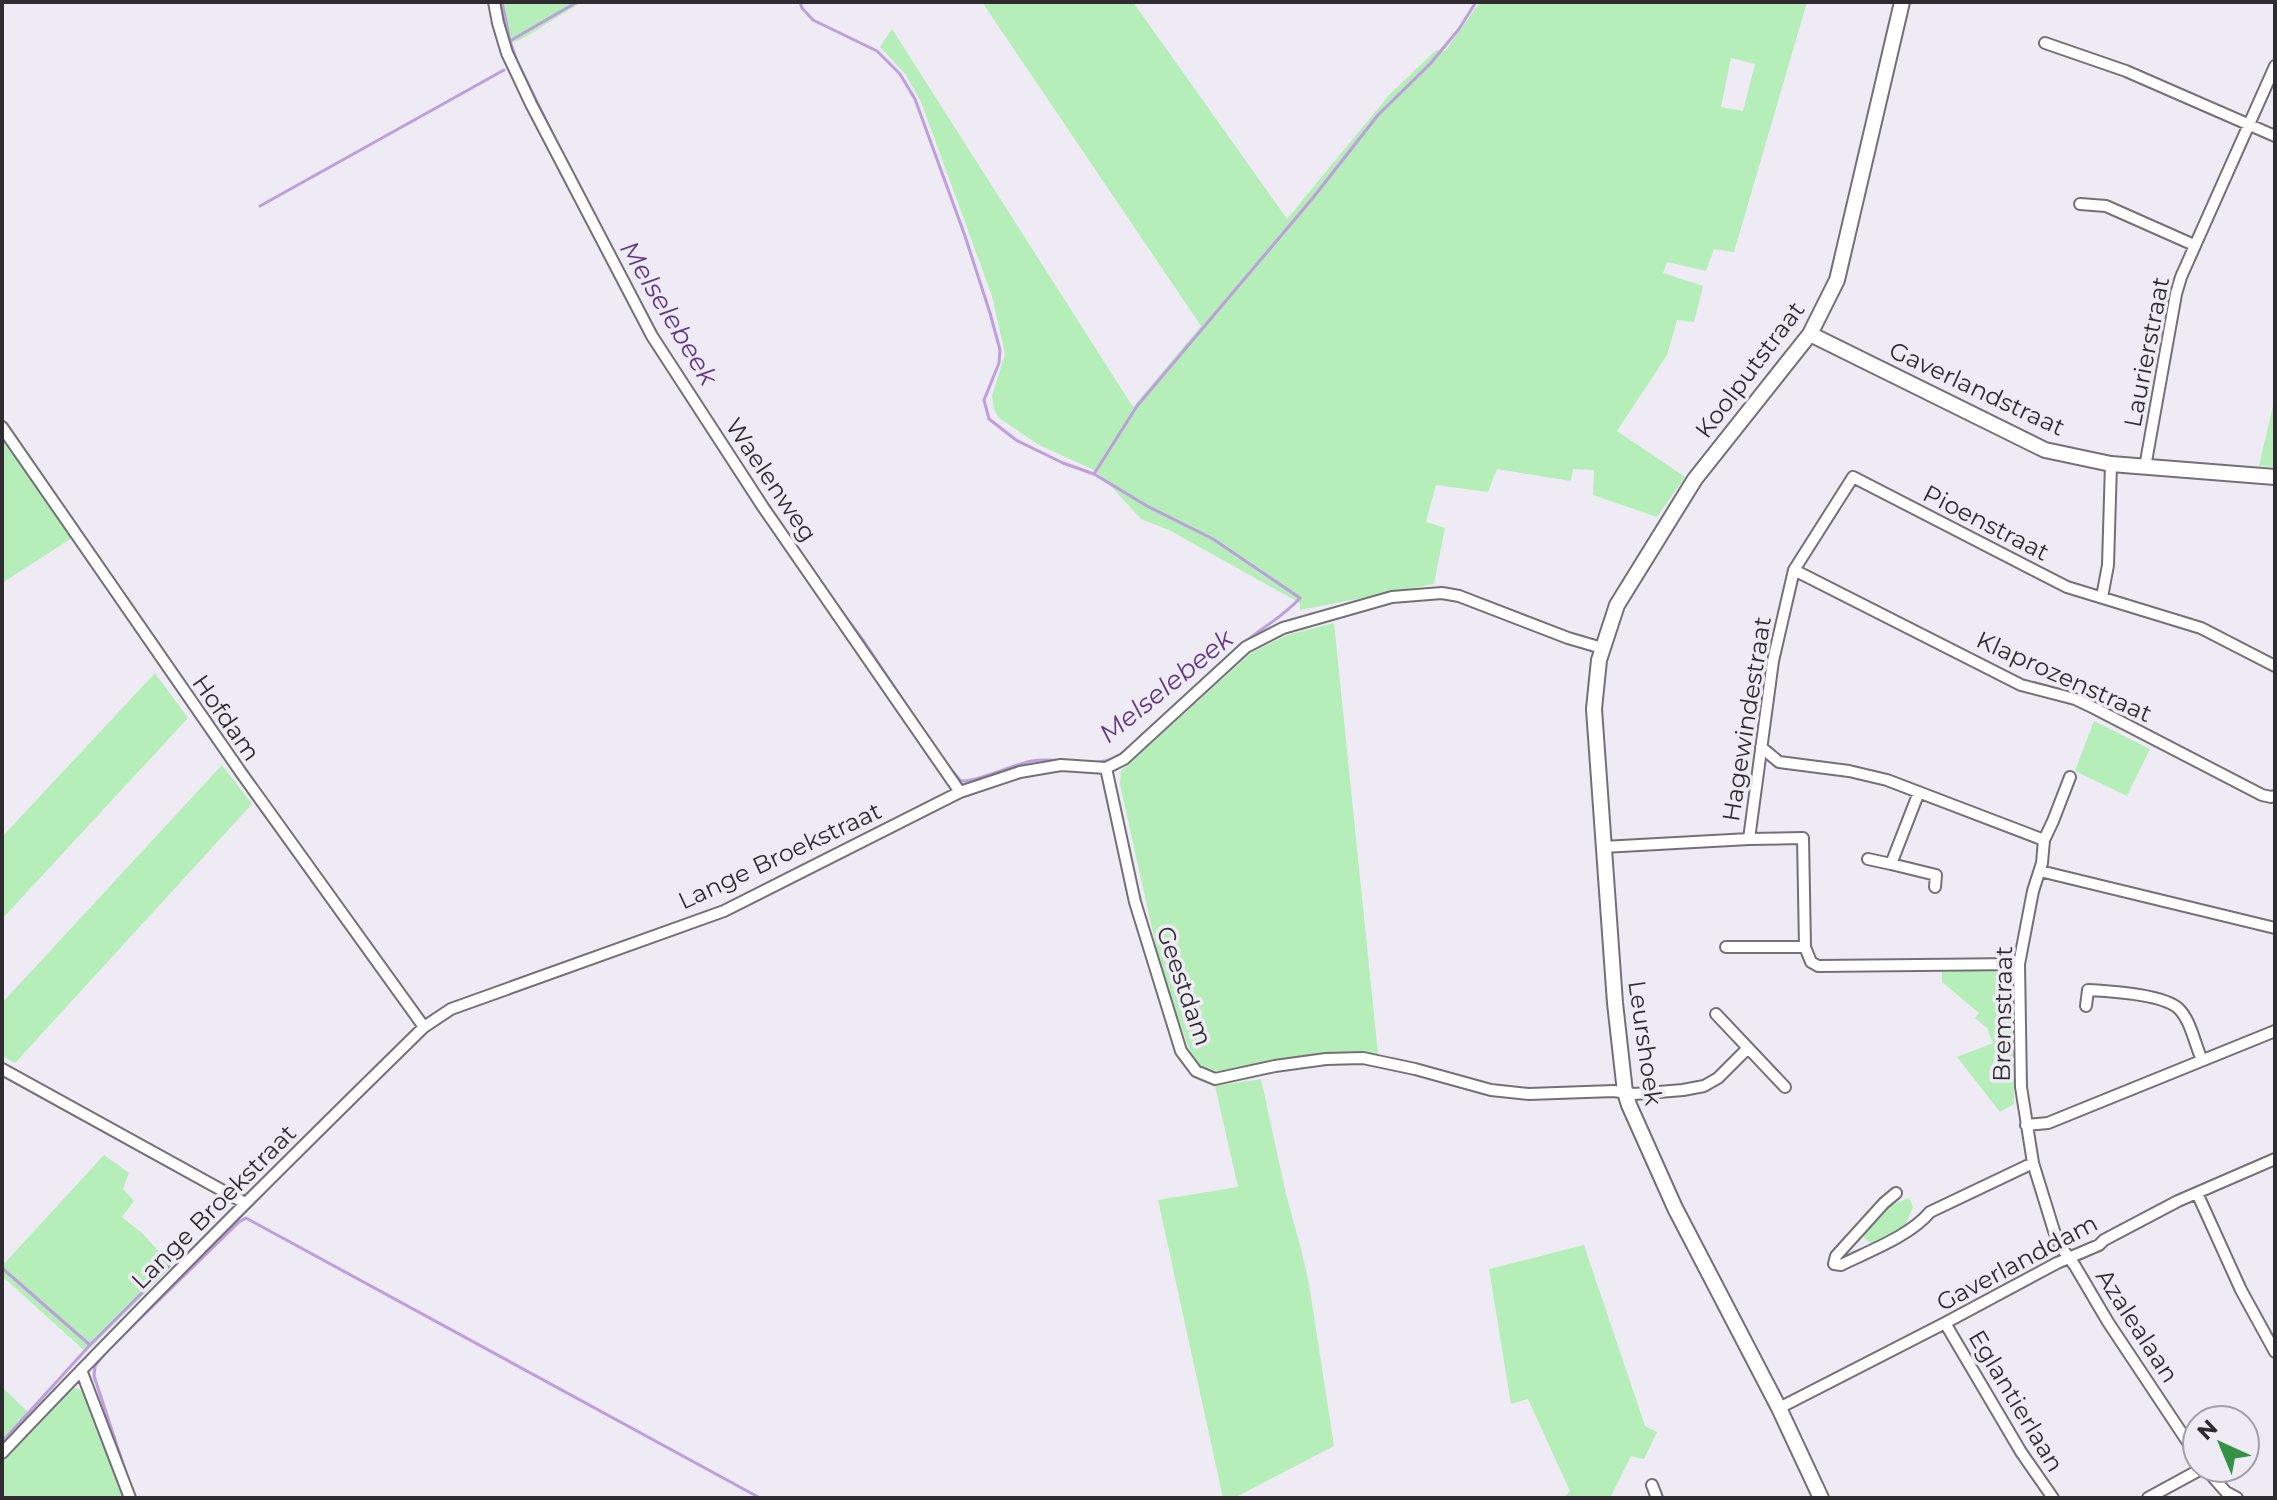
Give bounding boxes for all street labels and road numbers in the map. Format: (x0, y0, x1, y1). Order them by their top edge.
street label: Laurierstraat (2118, 274, 2175, 430)
street label: Koolputstraat (1689, 296, 1810, 444)
street label: Gaverlandstraat (1885, 335, 2070, 442)
street label: Waelenweg (720, 412, 823, 547)
street label: Pioenstraat (1918, 478, 2054, 567)
street label: Hagewindestraat (1716, 614, 1777, 823)
street label: Klaprozenstraat (1972, 625, 2157, 728)
street label: Hofdam (186, 669, 267, 766)
street label: Lange Broekstraat (674, 796, 886, 915)
street label: Geestdam (1151, 922, 1218, 1049)
street label: Bremstraat (1987, 946, 2018, 1082)
street label: Leurshoek (1622, 979, 1669, 1108)
street label: Lange Broekstraat (125, 1118, 302, 1295)
street label: Gaverlanddam (1931, 1208, 2102, 1317)
street label: Azalealaan (2090, 1264, 2185, 1388)
street label: Eglantierlaan (1963, 1325, 2070, 1477)

